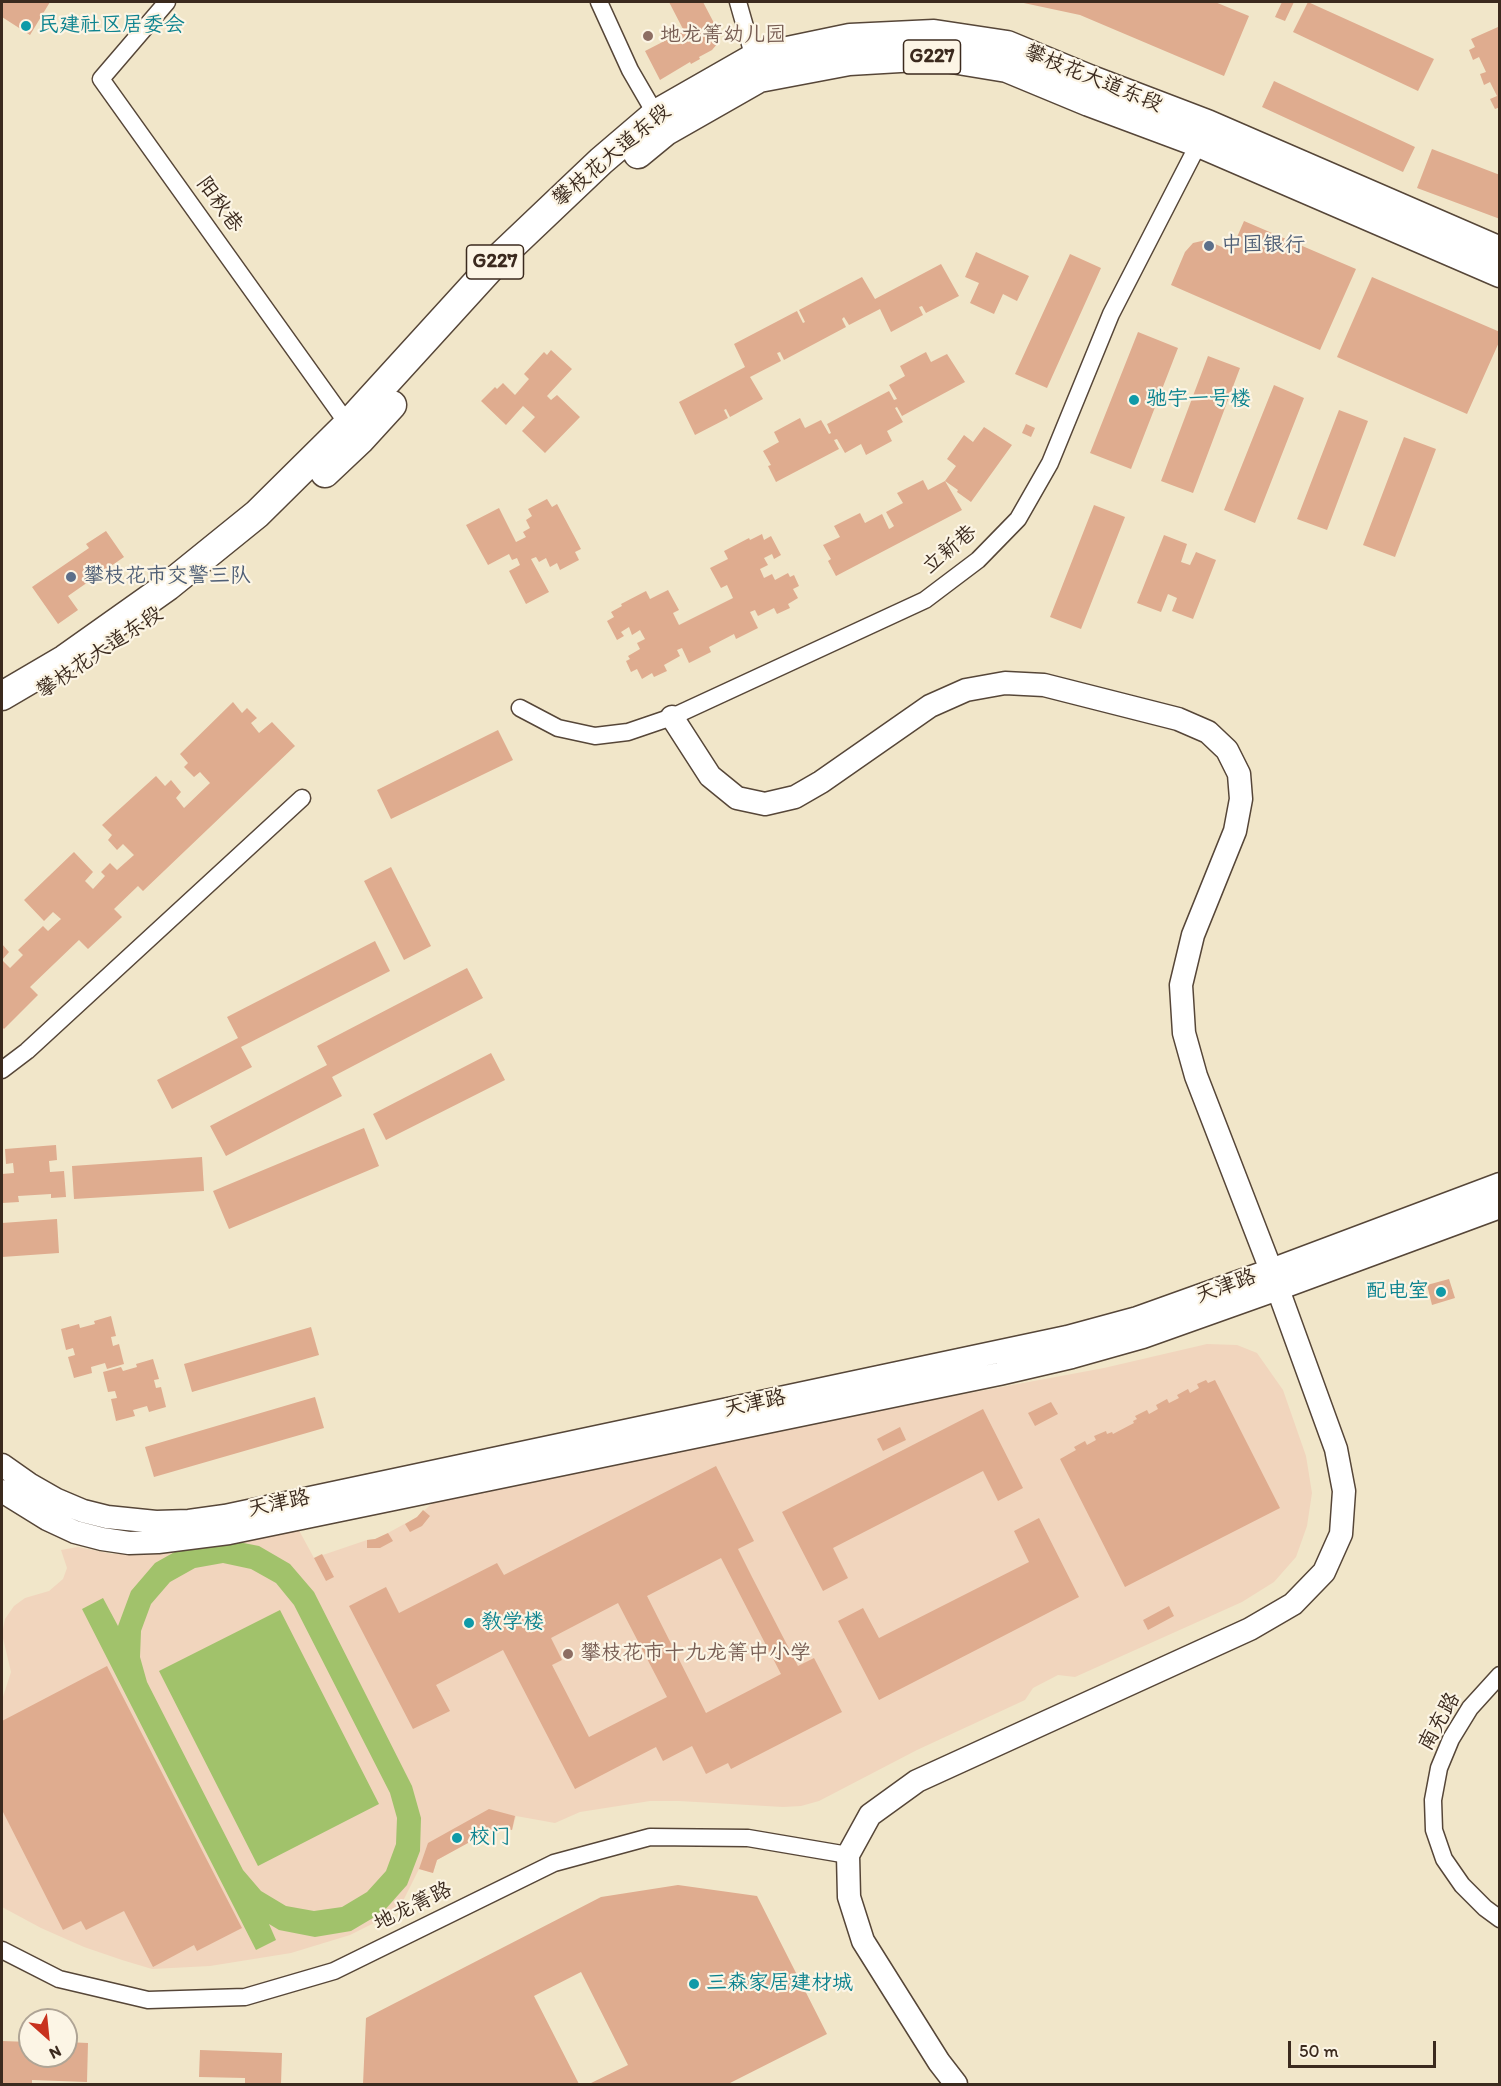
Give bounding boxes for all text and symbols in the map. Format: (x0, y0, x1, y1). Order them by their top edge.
place label: 民建社区居委会 (38, 13, 185, 39)
marker: 民建社区居委会 (19, 19, 33, 33)
place label: 地龙箐幼儿园 (660, 23, 786, 49)
marker: 地龙箐幼儿园 (641, 29, 655, 43)
road number: G227 (904, 40, 960, 74)
street label: 攀枝花大道东段 (1020, 40, 1166, 118)
street label: 攀枝花大道东段 (548, 99, 676, 213)
street label: 阳秋巷 (190, 172, 248, 238)
place label: 中国银行 (1221, 233, 1305, 259)
marker: 中国银行 (1202, 239, 1216, 253)
road number: G227 (466, 245, 524, 279)
place label: 驰宇一号楼 (1146, 387, 1251, 413)
marker: 驰宇一号楼 (1127, 393, 1141, 407)
street label: 立新巷 (918, 520, 982, 580)
place label: 攀枝花市交警三队 (83, 564, 251, 590)
marker: 攀枝花市交警三队 (64, 570, 78, 584)
street label: 攀枝花大道东段 (32, 601, 168, 705)
street label: 天津路 (1192, 1264, 1260, 1310)
place label: 配电室 (1366, 1279, 1429, 1305)
marker: 配电室 (1434, 1285, 1448, 1299)
street label: 天津路 (722, 1385, 788, 1423)
street label: 天津路 (246, 1485, 312, 1523)
place label: 教学楼 (481, 1610, 544, 1636)
marker: 教学楼 (462, 1616, 476, 1630)
place label: 攀枝花市十九龙箐中小学 (580, 1641, 811, 1667)
marker: 攀枝花市十九龙箐中小学 (561, 1647, 575, 1661)
street label: 南充路 (1414, 1688, 1466, 1756)
place label: 校门 (469, 1825, 511, 1851)
marker: 校门 (450, 1831, 464, 1845)
street label: 地龙箐路 (370, 1877, 456, 1937)
place label: 三森家居建材城 (706, 1971, 853, 1997)
marker: 三森家居建材城 (687, 1977, 701, 1991)
north arrow (18, 2008, 78, 2068)
scale bar (1291, 2029, 1440, 2067)
text: 50 m (1299, 2040, 1339, 2062)
text: N (46, 2042, 65, 2064)

